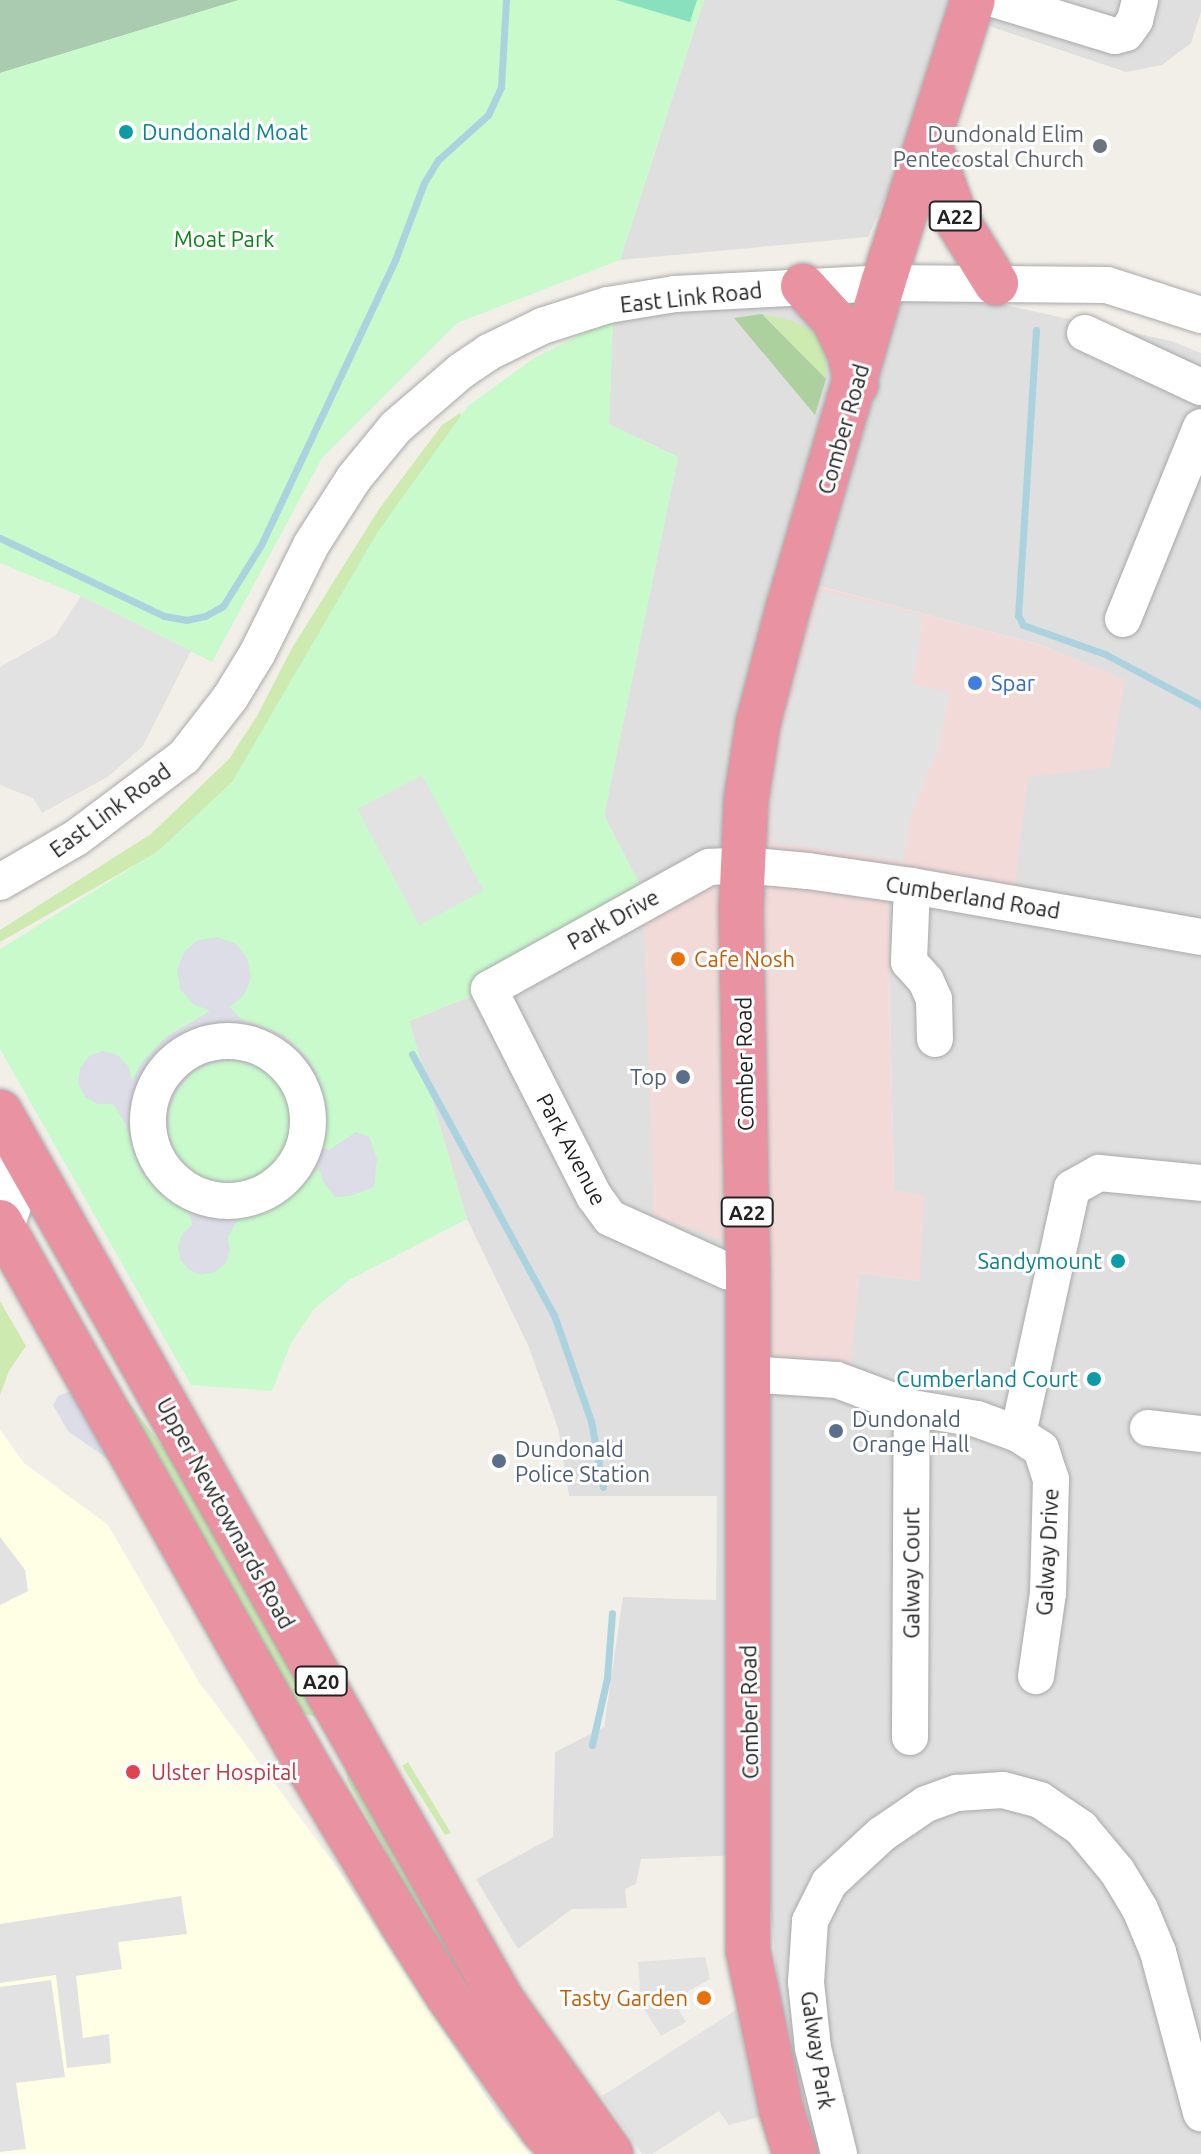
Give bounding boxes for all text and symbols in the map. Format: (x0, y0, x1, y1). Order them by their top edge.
place label: Dundonald Moat (142, 119, 308, 145)
place label: Dundonald Elim Pentecostal Church (893, 120, 1084, 172)
marker: Dundonald Moat (117, 123, 135, 141)
marker: Dundonald Elim Pentecostal Church (1091, 137, 1109, 155)
road number: A22 (927, 200, 983, 232)
park label: Moat Park (174, 226, 274, 252)
street label: East Link Road (619, 276, 763, 318)
street label: Comber Road (812, 361, 874, 497)
place label: Spar (991, 670, 1035, 696)
marker: Spar (966, 674, 984, 692)
street label: East Link Road (44, 757, 176, 863)
street label: Cumberland Road (884, 870, 1062, 924)
street label: Park Drive (563, 883, 663, 955)
place label: Cafe Nosh (694, 946, 795, 972)
marker: Cafe Nosh (669, 950, 687, 968)
street label: Comber Road (730, 997, 758, 1131)
place label: Top (630, 1064, 667, 1090)
marker: Top (674, 1068, 692, 1086)
street label: Park Avenue (532, 1089, 612, 1209)
road number: A22 (719, 1196, 775, 1228)
place label: Sandymount (977, 1248, 1102, 1274)
marker: Sandymount (1109, 1252, 1127, 1270)
place label: Cumberland Court (896, 1366, 1078, 1392)
marker: Cumberland Court (1085, 1370, 1103, 1388)
street label: Upper Newtownards Road (151, 1393, 301, 1633)
place label: Dundonald Orange Hall (852, 1405, 969, 1456)
marker: Dundonald Orange Hall (827, 1422, 845, 1440)
place label: Dundonald Police Station (515, 1435, 650, 1486)
marker: Dundonald Police Station (490, 1452, 508, 1470)
street label: Galway Drive (1030, 1488, 1064, 1616)
street label: Galway Court (898, 1507, 924, 1639)
street label: Comber Road (735, 1645, 763, 1779)
road number: A20 (293, 1665, 349, 1697)
place label: Ulster Hospital (151, 1759, 297, 1785)
marker: Ulster Hospital (122, 1761, 144, 1783)
place label: Tasty Garden (560, 1985, 688, 2011)
marker: Tasty Garden (695, 1989, 713, 2007)
street label: Galway Park (796, 1989, 840, 2111)

